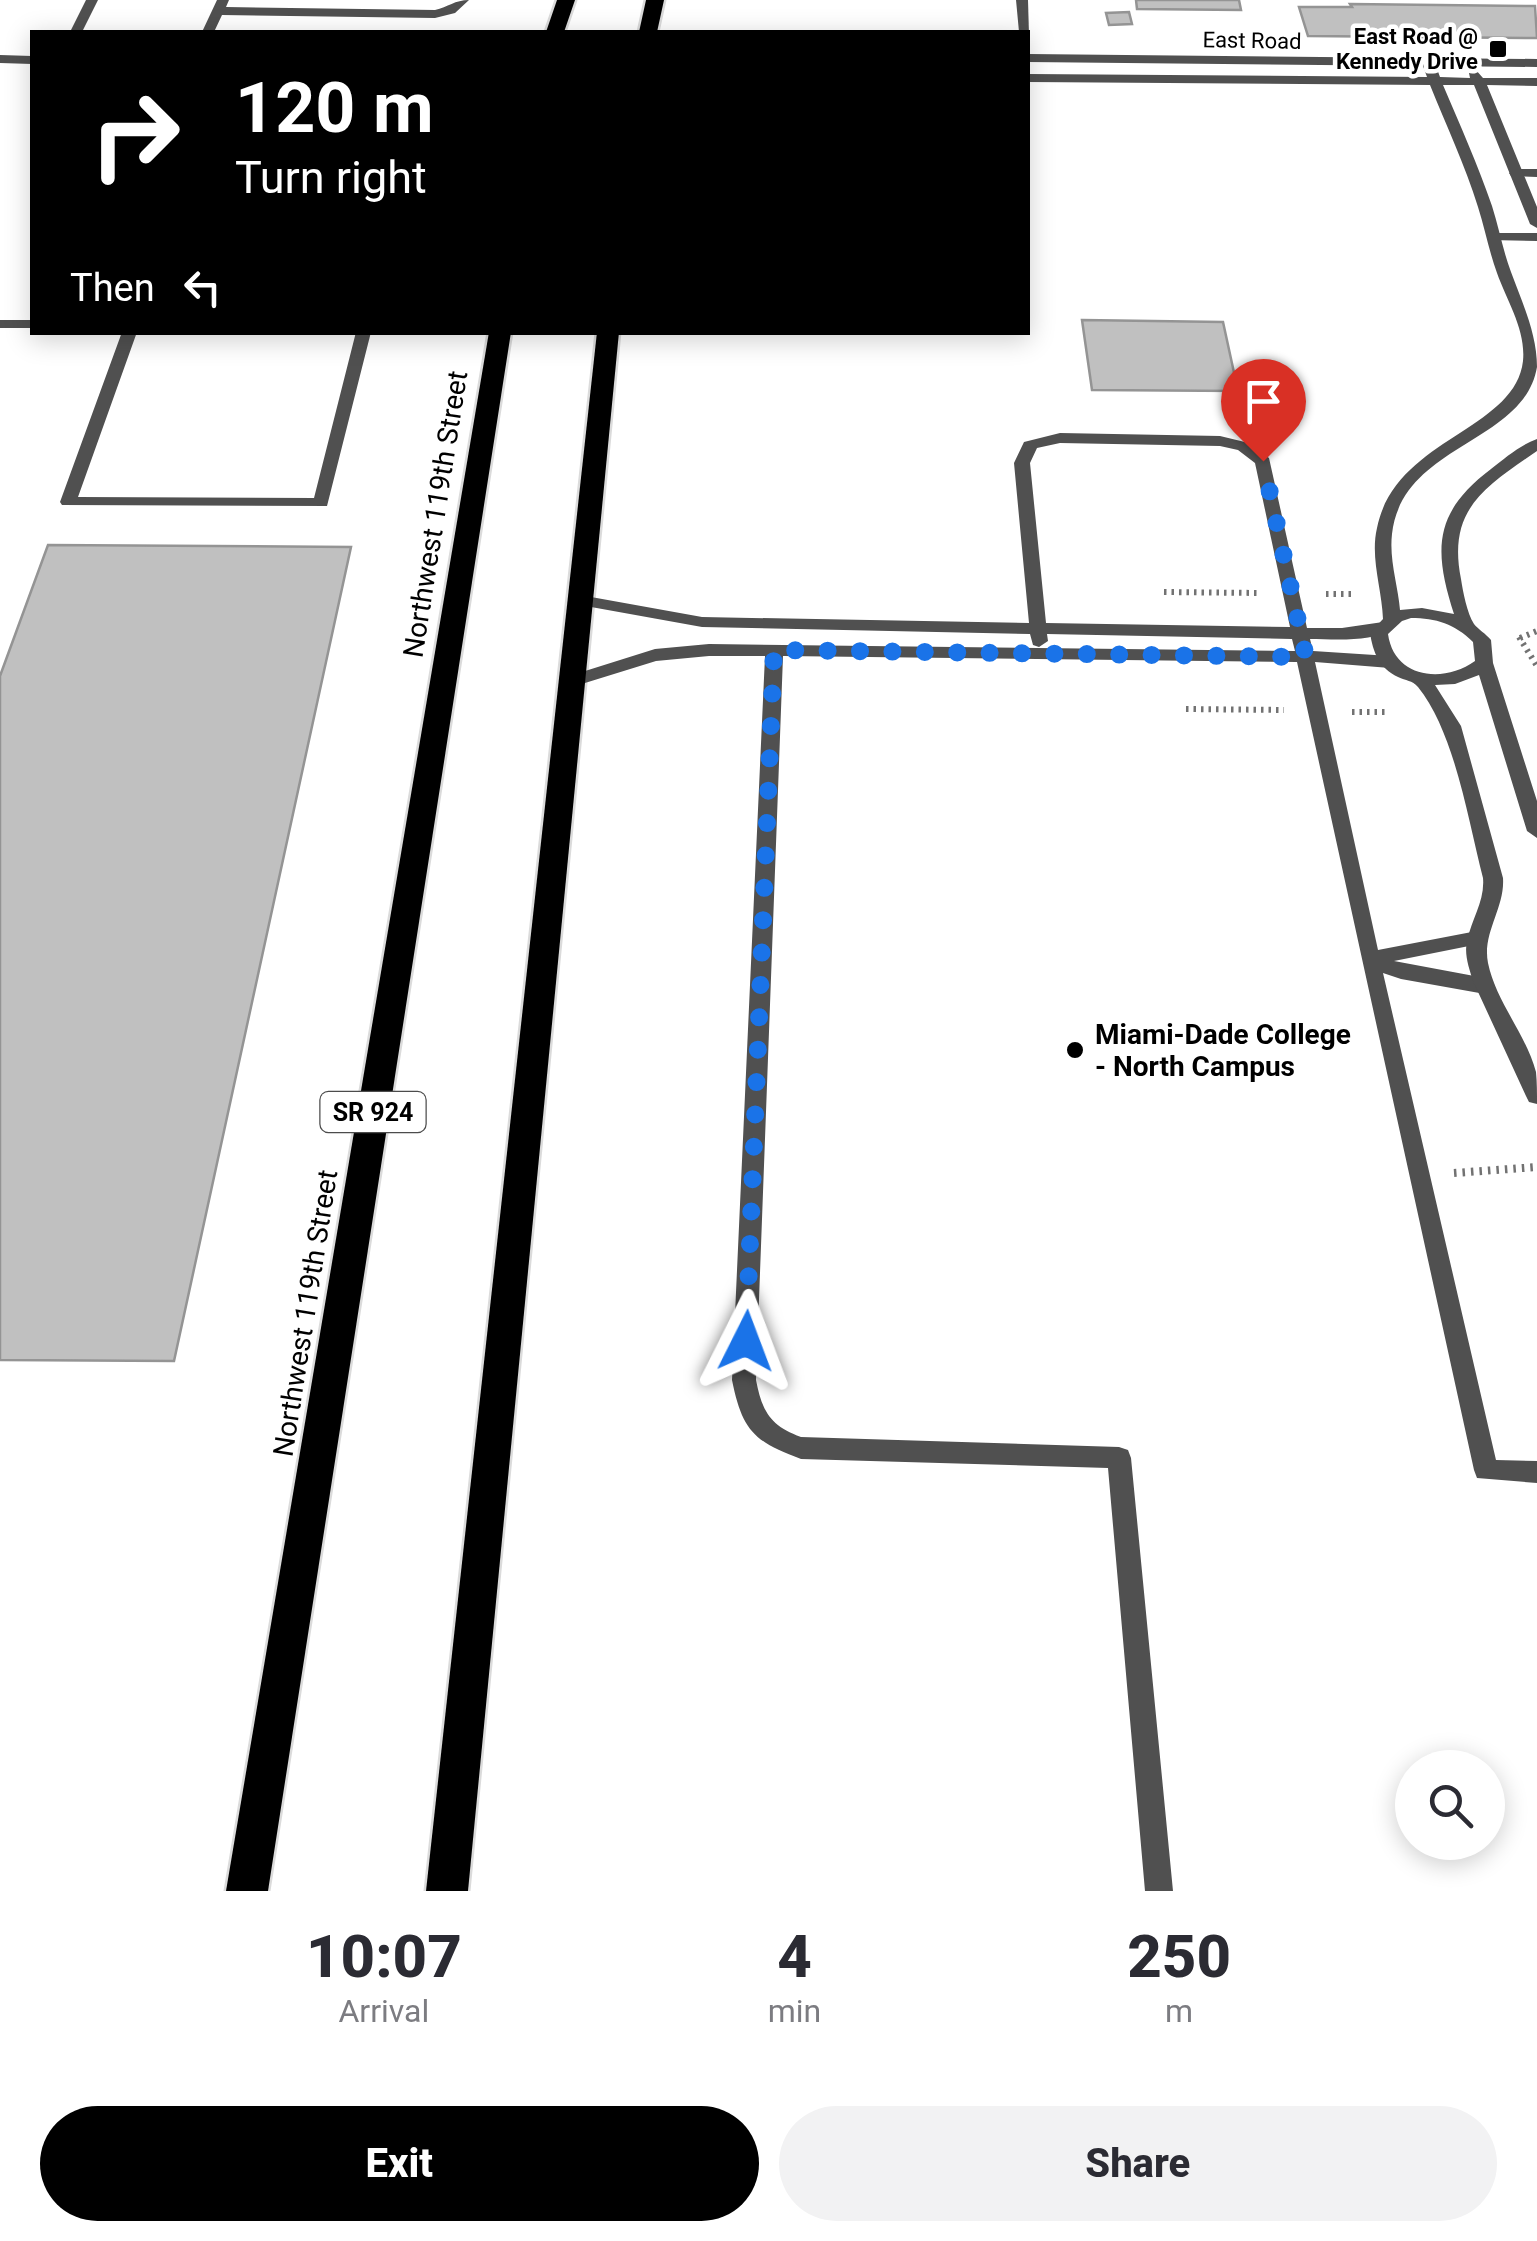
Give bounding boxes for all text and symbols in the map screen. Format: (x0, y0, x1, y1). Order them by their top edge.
place label: East Road @ Kennedy Drive (1336, 24, 1478, 74)
street label: East Road (1202, 27, 1302, 54)
marker: East Road @ Kennedy Drive (1487, 38, 1509, 60)
text: 120 m (235, 67, 434, 149)
icon: right (70, 70, 200, 200)
text: Turn right (235, 151, 427, 204)
icon: left (175, 260, 230, 315)
text: Then (70, 266, 155, 310)
pin (1221, 359, 1306, 462)
street label: Northwest 119th Street (397, 368, 474, 660)
icon: arrive (1236, 374, 1291, 429)
place label: Miami-Dade College - North Campus (1095, 1018, 1351, 1083)
marker: Miami-Dade College - North Campus (1064, 1039, 1086, 1061)
road number: SR 924 (320, 1092, 426, 1132)
street label: Northwest 119th Street (267, 1167, 344, 1459)
position arrow (694, 1289, 798, 1393)
map controls (1395, 1750, 1505, 1860)
button: search (1395, 1750, 1505, 1860)
text: 10:07 (306, 1921, 462, 1992)
text: 4 (777, 1921, 812, 1992)
text: 250 (1127, 1921, 1231, 1992)
text: Arrival (338, 1992, 429, 2030)
text: min (768, 1992, 821, 2030)
text: m (1165, 1992, 1193, 2030)
button: Exit (40, 2106, 759, 2221)
button: Share (779, 2106, 1497, 2221)

